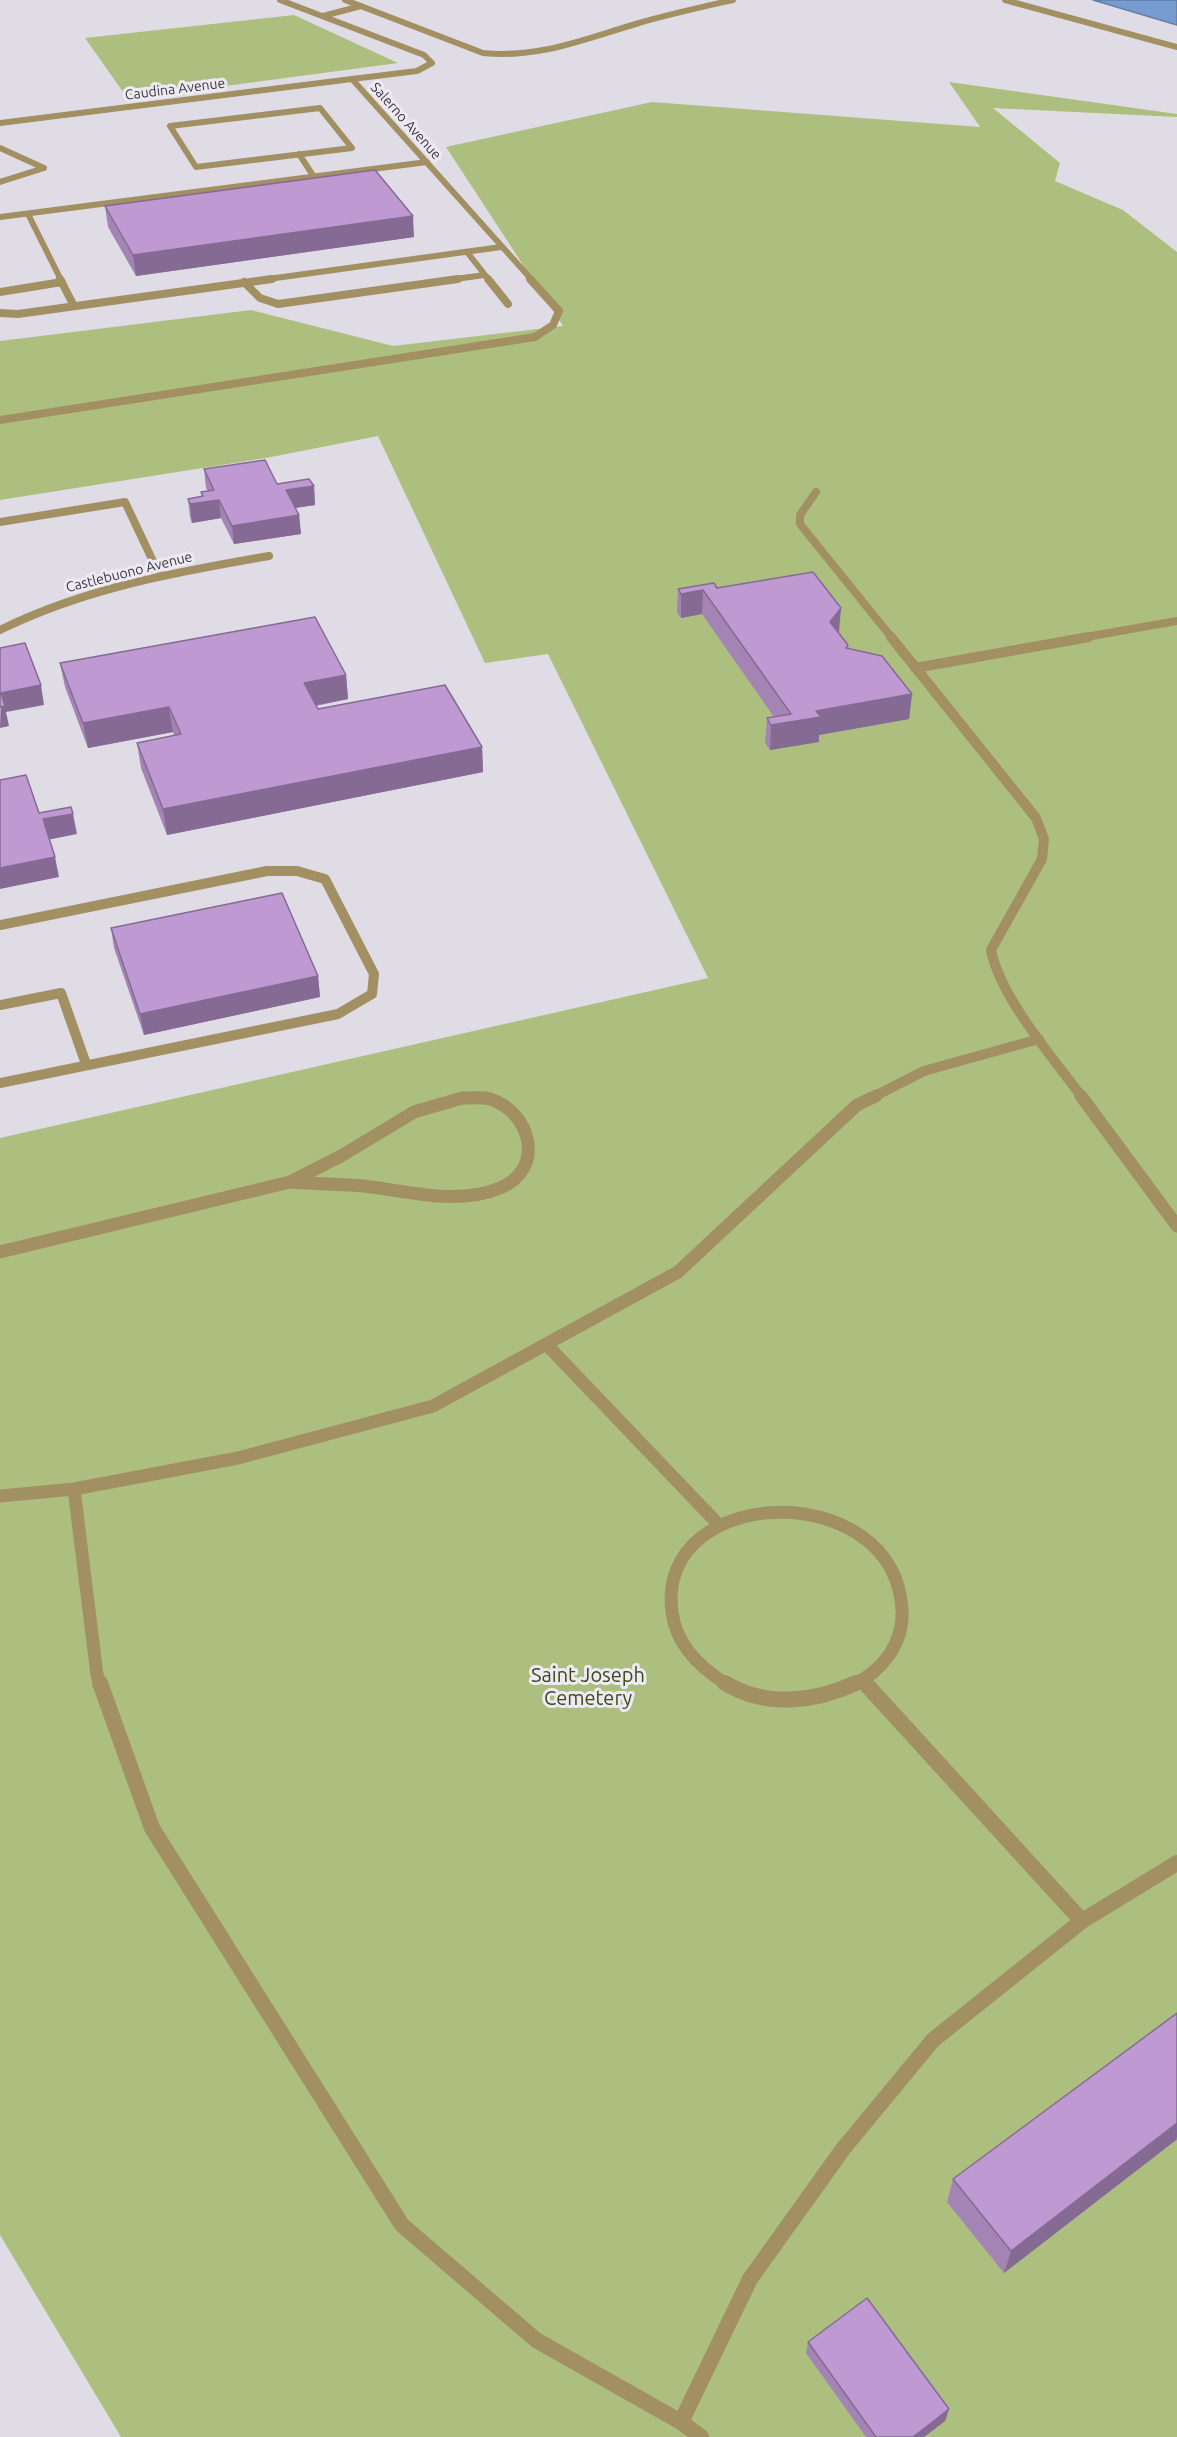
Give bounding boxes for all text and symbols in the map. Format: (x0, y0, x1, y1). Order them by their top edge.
street label: Caudina Avenue (124, 75, 226, 103)
street label: Salerno Avenue (367, 79, 445, 163)
street label: Castlebuono Avenue (64, 548, 194, 596)
park label: Saint Joseph Cemetery (531, 1663, 645, 1710)

